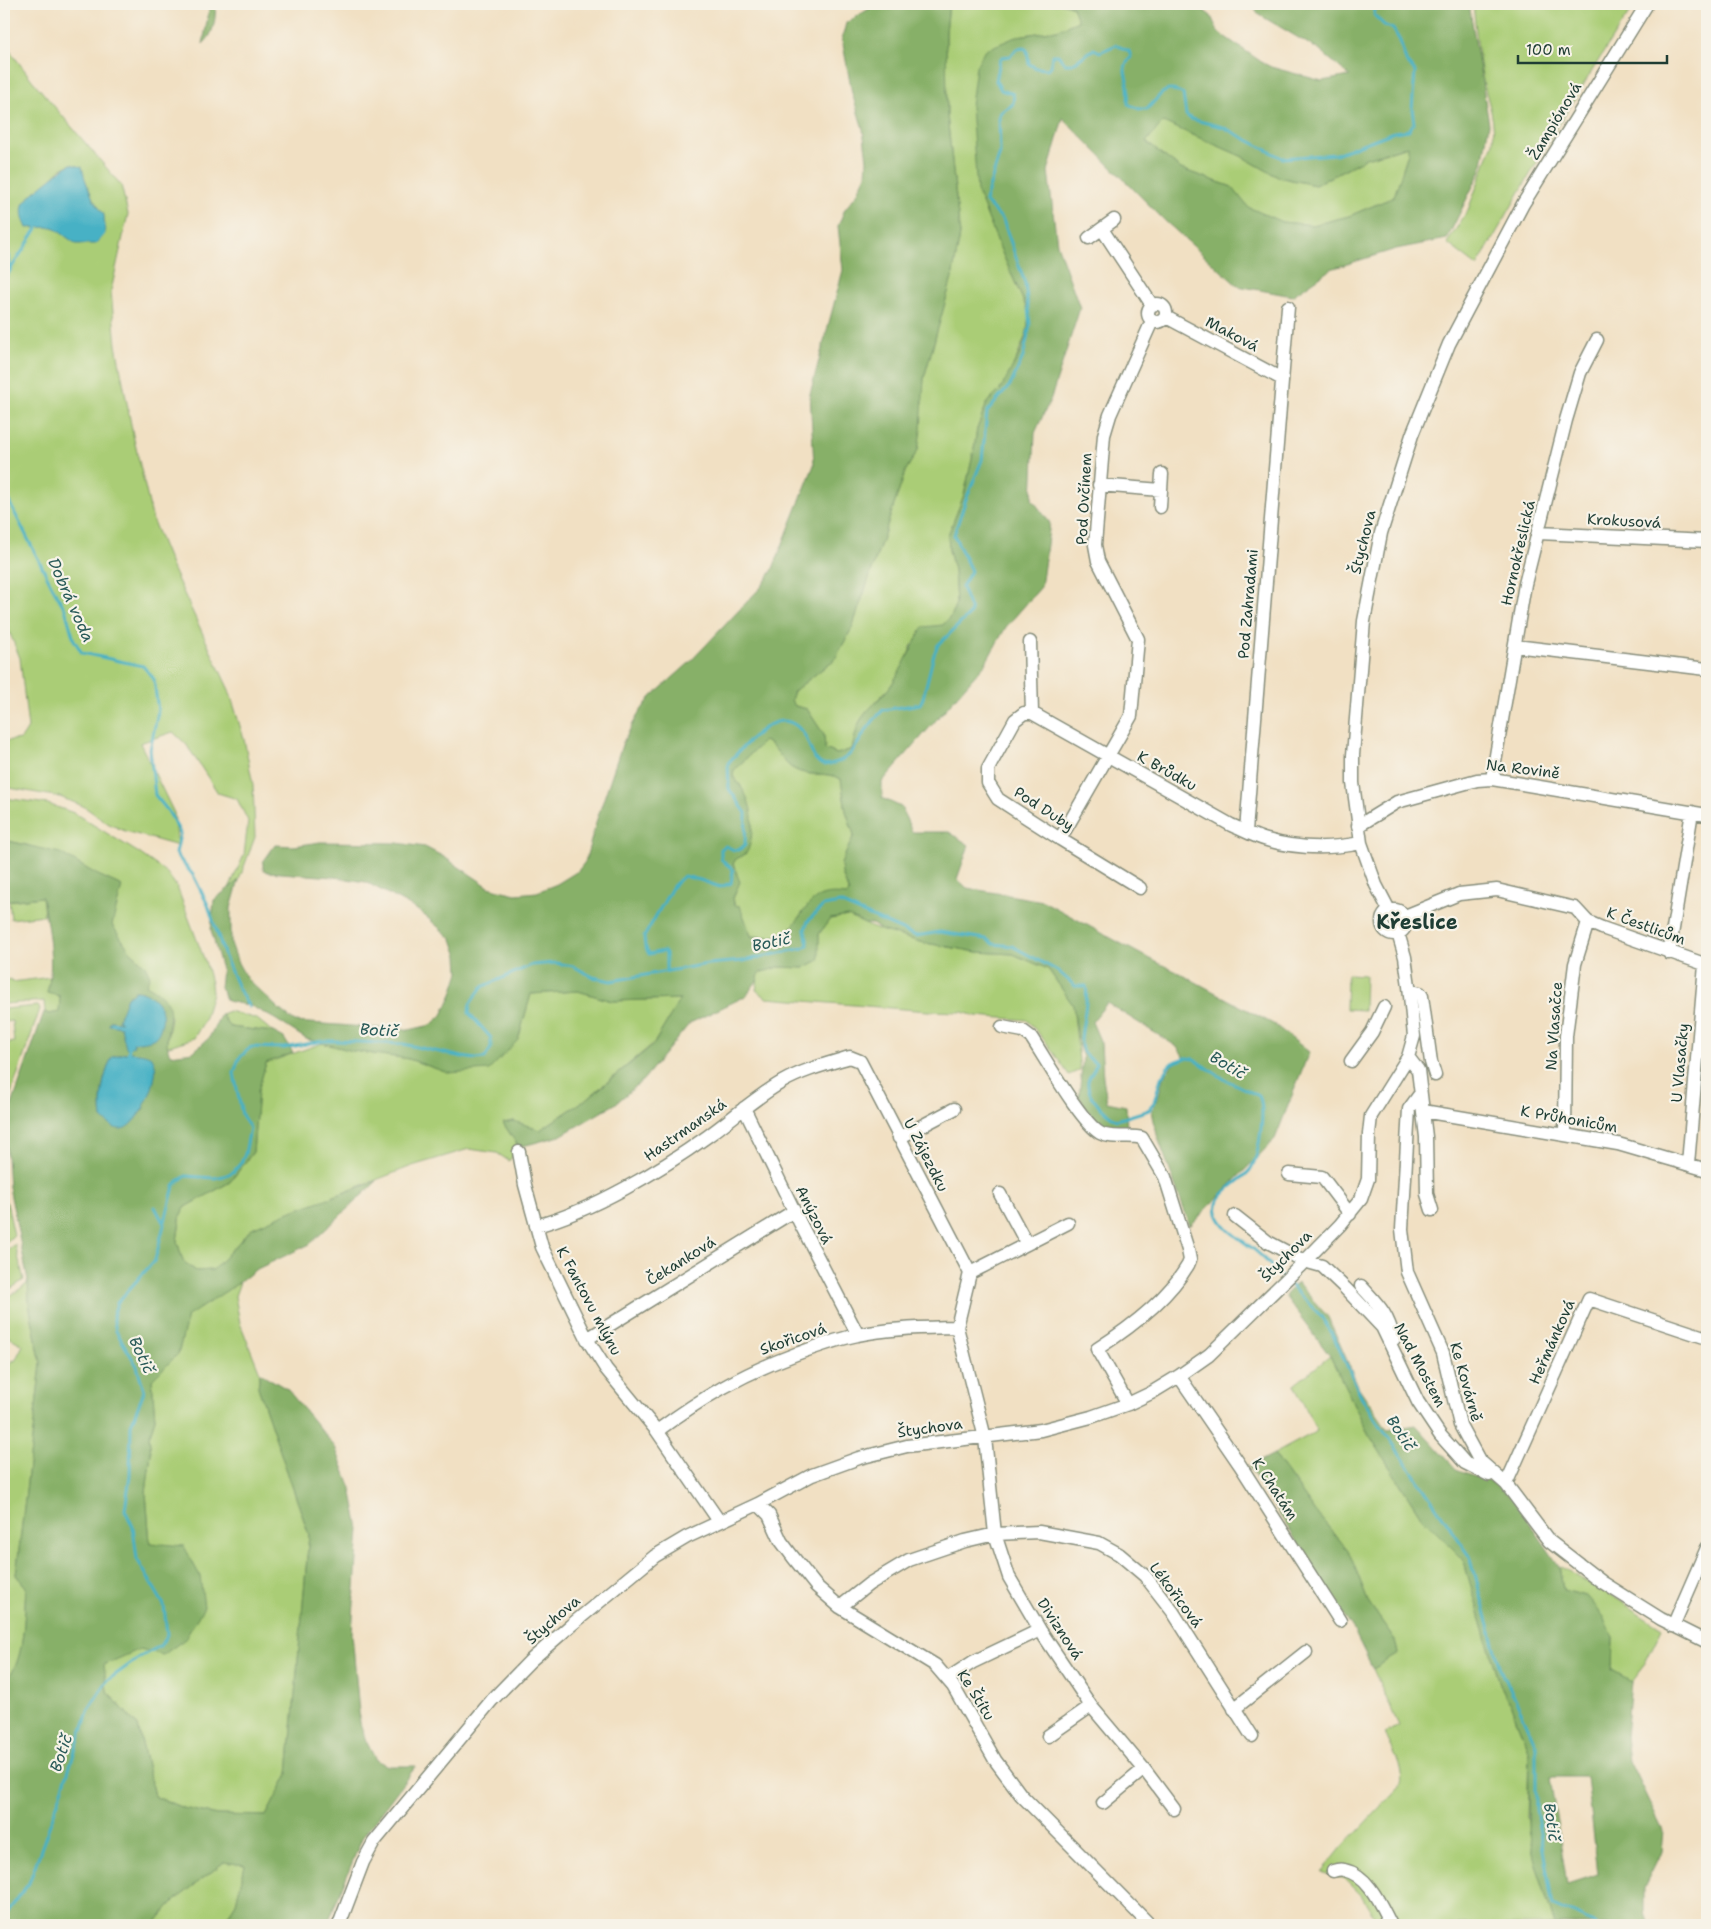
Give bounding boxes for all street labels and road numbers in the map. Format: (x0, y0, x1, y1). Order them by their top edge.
street label: Žampiónová (1523, 77, 1586, 164)
street label: Maková (1202, 312, 1263, 357)
street label: Pod Ovčínem (1072, 452, 1096, 546)
street label: Hornokřeslická (1496, 498, 1540, 608)
street label: Štychova (1344, 507, 1381, 576)
street label: Krokusová (1586, 509, 1662, 533)
street label: Pod Zahradami (1233, 548, 1263, 660)
street label: K Brůdku (1134, 746, 1200, 796)
street label: Na Rovině (1485, 755, 1561, 783)
street label: Pod Duby (1010, 782, 1078, 836)
street label: K Čestlicům (1604, 902, 1689, 950)
street label: Na Vlasačce (1541, 981, 1567, 1071)
street label: U Vlasačky (1667, 1022, 1693, 1104)
street label: Hastrmanská (640, 1094, 731, 1166)
street label: K Průhonicům (1519, 1101, 1619, 1137)
street label: U Zájezdku (899, 1115, 953, 1195)
street label: Anýzová (791, 1183, 837, 1248)
street label: Štychova (1255, 1225, 1317, 1286)
street label: Čekanková (642, 1231, 720, 1290)
street label: K Fantovu mlýnu (552, 1243, 626, 1359)
street label: Heřmánková (1524, 1296, 1580, 1388)
street label: Skořicová (757, 1318, 829, 1360)
street label: Nad Mostem (1389, 1319, 1451, 1411)
street label: Ke Kovárně (1445, 1340, 1487, 1424)
street label: Štychova (896, 1412, 964, 1442)
street label: K Chatám (1247, 1454, 1303, 1524)
street label: Lékořicová (1145, 1558, 1208, 1632)
street label: Štychova (521, 1590, 585, 1649)
street label: Diviznová (1033, 1594, 1088, 1664)
street label: Ke Štítu (953, 1665, 1000, 1724)

